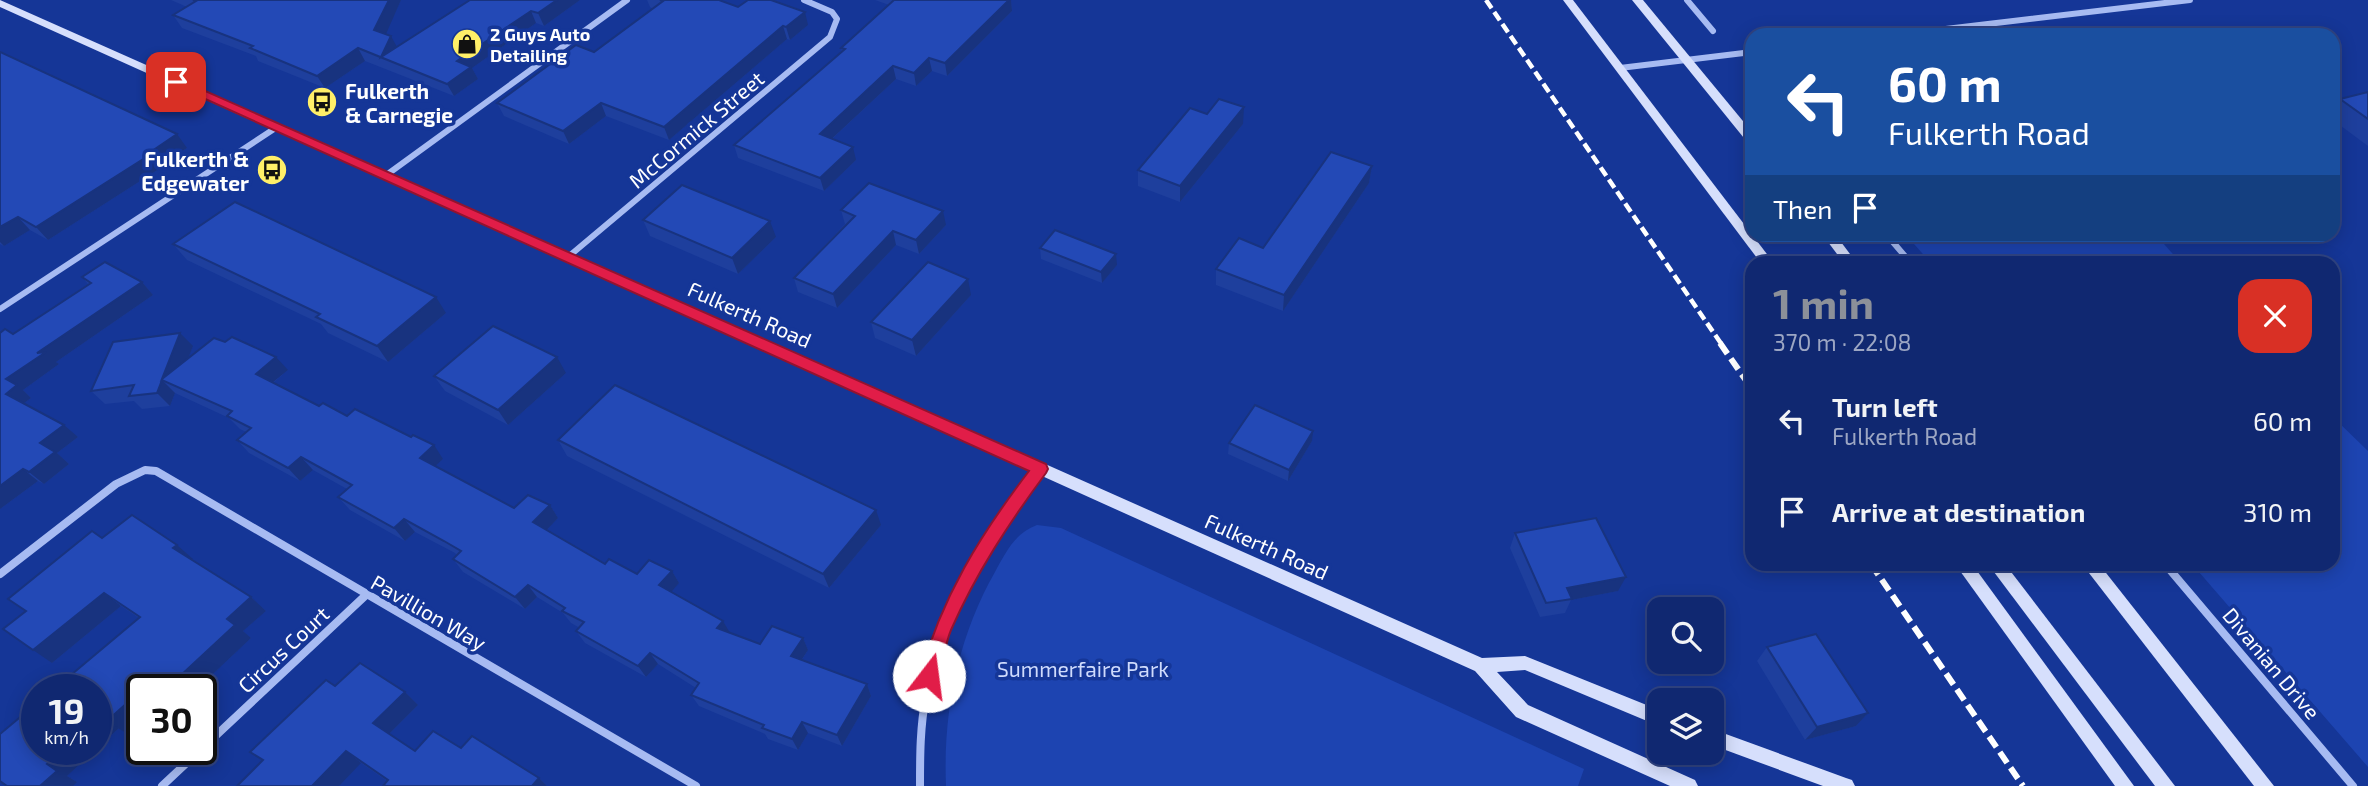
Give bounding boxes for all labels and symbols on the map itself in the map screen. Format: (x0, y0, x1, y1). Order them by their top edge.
place label: 2 Guys Auto Detailing (490, 23, 590, 66)
shop icon: 2 Guys Auto Detailing (450, 27, 484, 61)
pin (146, 52, 206, 112)
street label: McCormick Street (623, 65, 769, 193)
place label: Fulkerth & Carnegie (345, 78, 453, 127)
bus stop icon: Fulkerth & Carnegie (305, 85, 339, 119)
place label: Fulkerth & Edgewater (141, 146, 249, 195)
bus stop icon: Fulkerth & Edgewater (255, 153, 289, 187)
street label: Fulkerth Road (684, 276, 816, 352)
street label: Fulkerth Road (1201, 508, 1333, 584)
street label: Pavillion Way (367, 569, 491, 655)
street label: Circus Court (232, 601, 334, 697)
street label: Divanian Drive (2218, 602, 2326, 724)
position arrow (892, 639, 966, 713)
park label: Summerfaire Park (997, 656, 1169, 681)
speed limit sign: 30 (126, 674, 217, 765)

